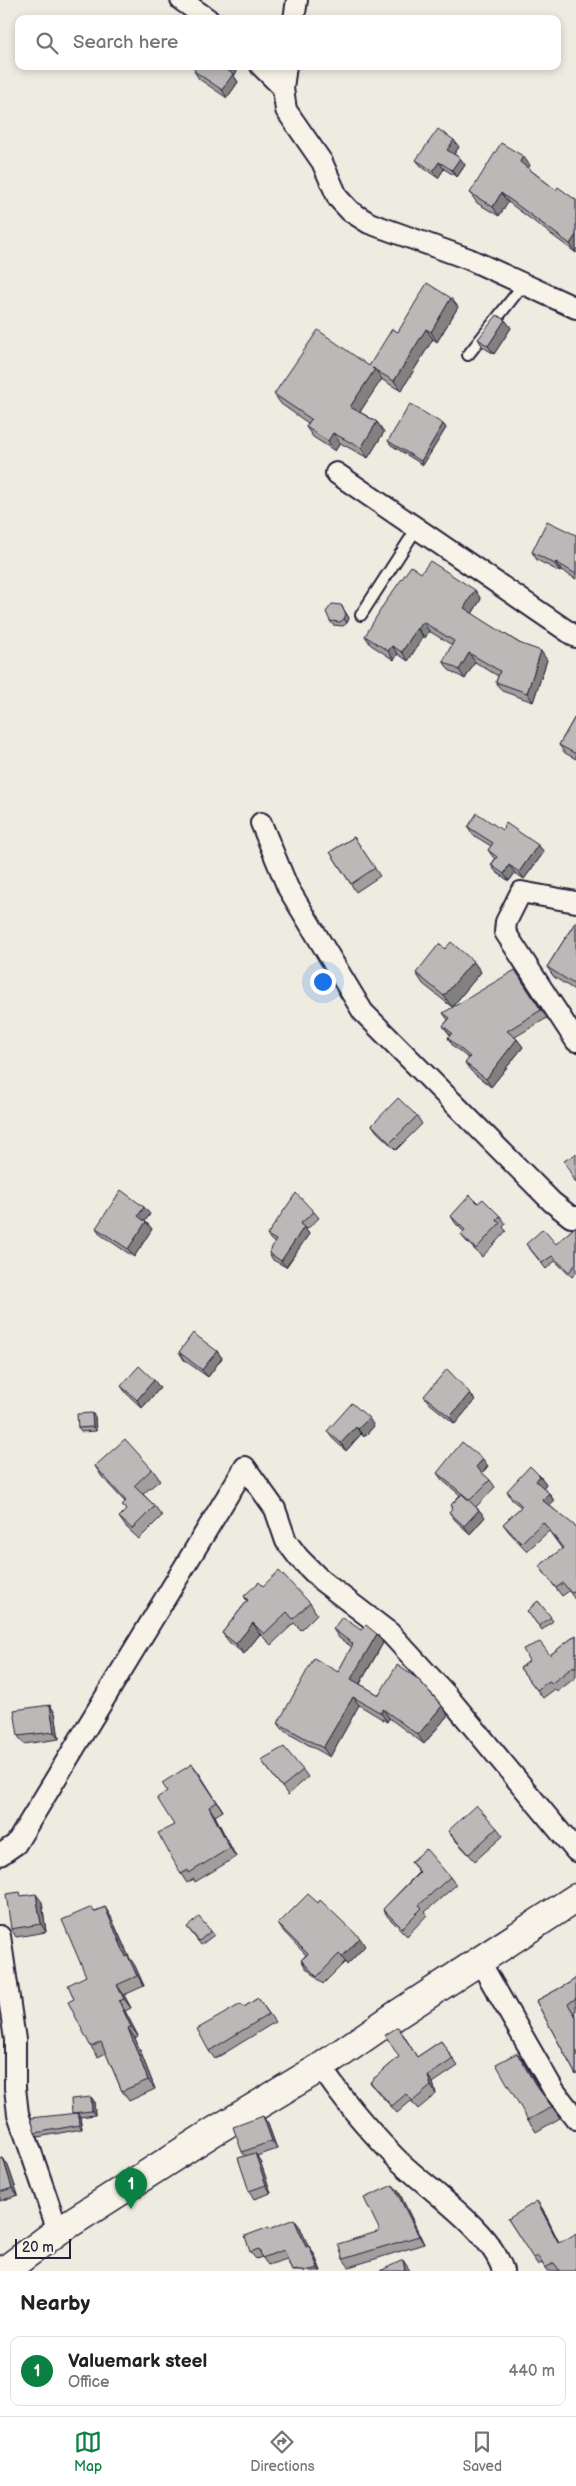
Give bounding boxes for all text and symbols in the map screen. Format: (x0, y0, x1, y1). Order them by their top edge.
search box (15, 15, 561, 70)
icon: search (33, 29, 61, 57)
text: Search here (73, 31, 178, 54)
your location (310, 969, 336, 995)
pin: 1 (115, 2168, 147, 2209)
scale bar (15, 2236, 71, 2259)
text: 20 m (22, 2239, 54, 2256)
text: Nearby (20, 2291, 90, 2316)
text: Valuemark steel (68, 2350, 207, 2373)
text: 1 (34, 2362, 40, 2381)
text: 440 m (509, 2362, 555, 2381)
text: Office (68, 2373, 110, 2392)
tab: Map (74, 2428, 102, 2475)
tab: Directions (250, 2428, 315, 2475)
tab: Saved (463, 2428, 502, 2475)

